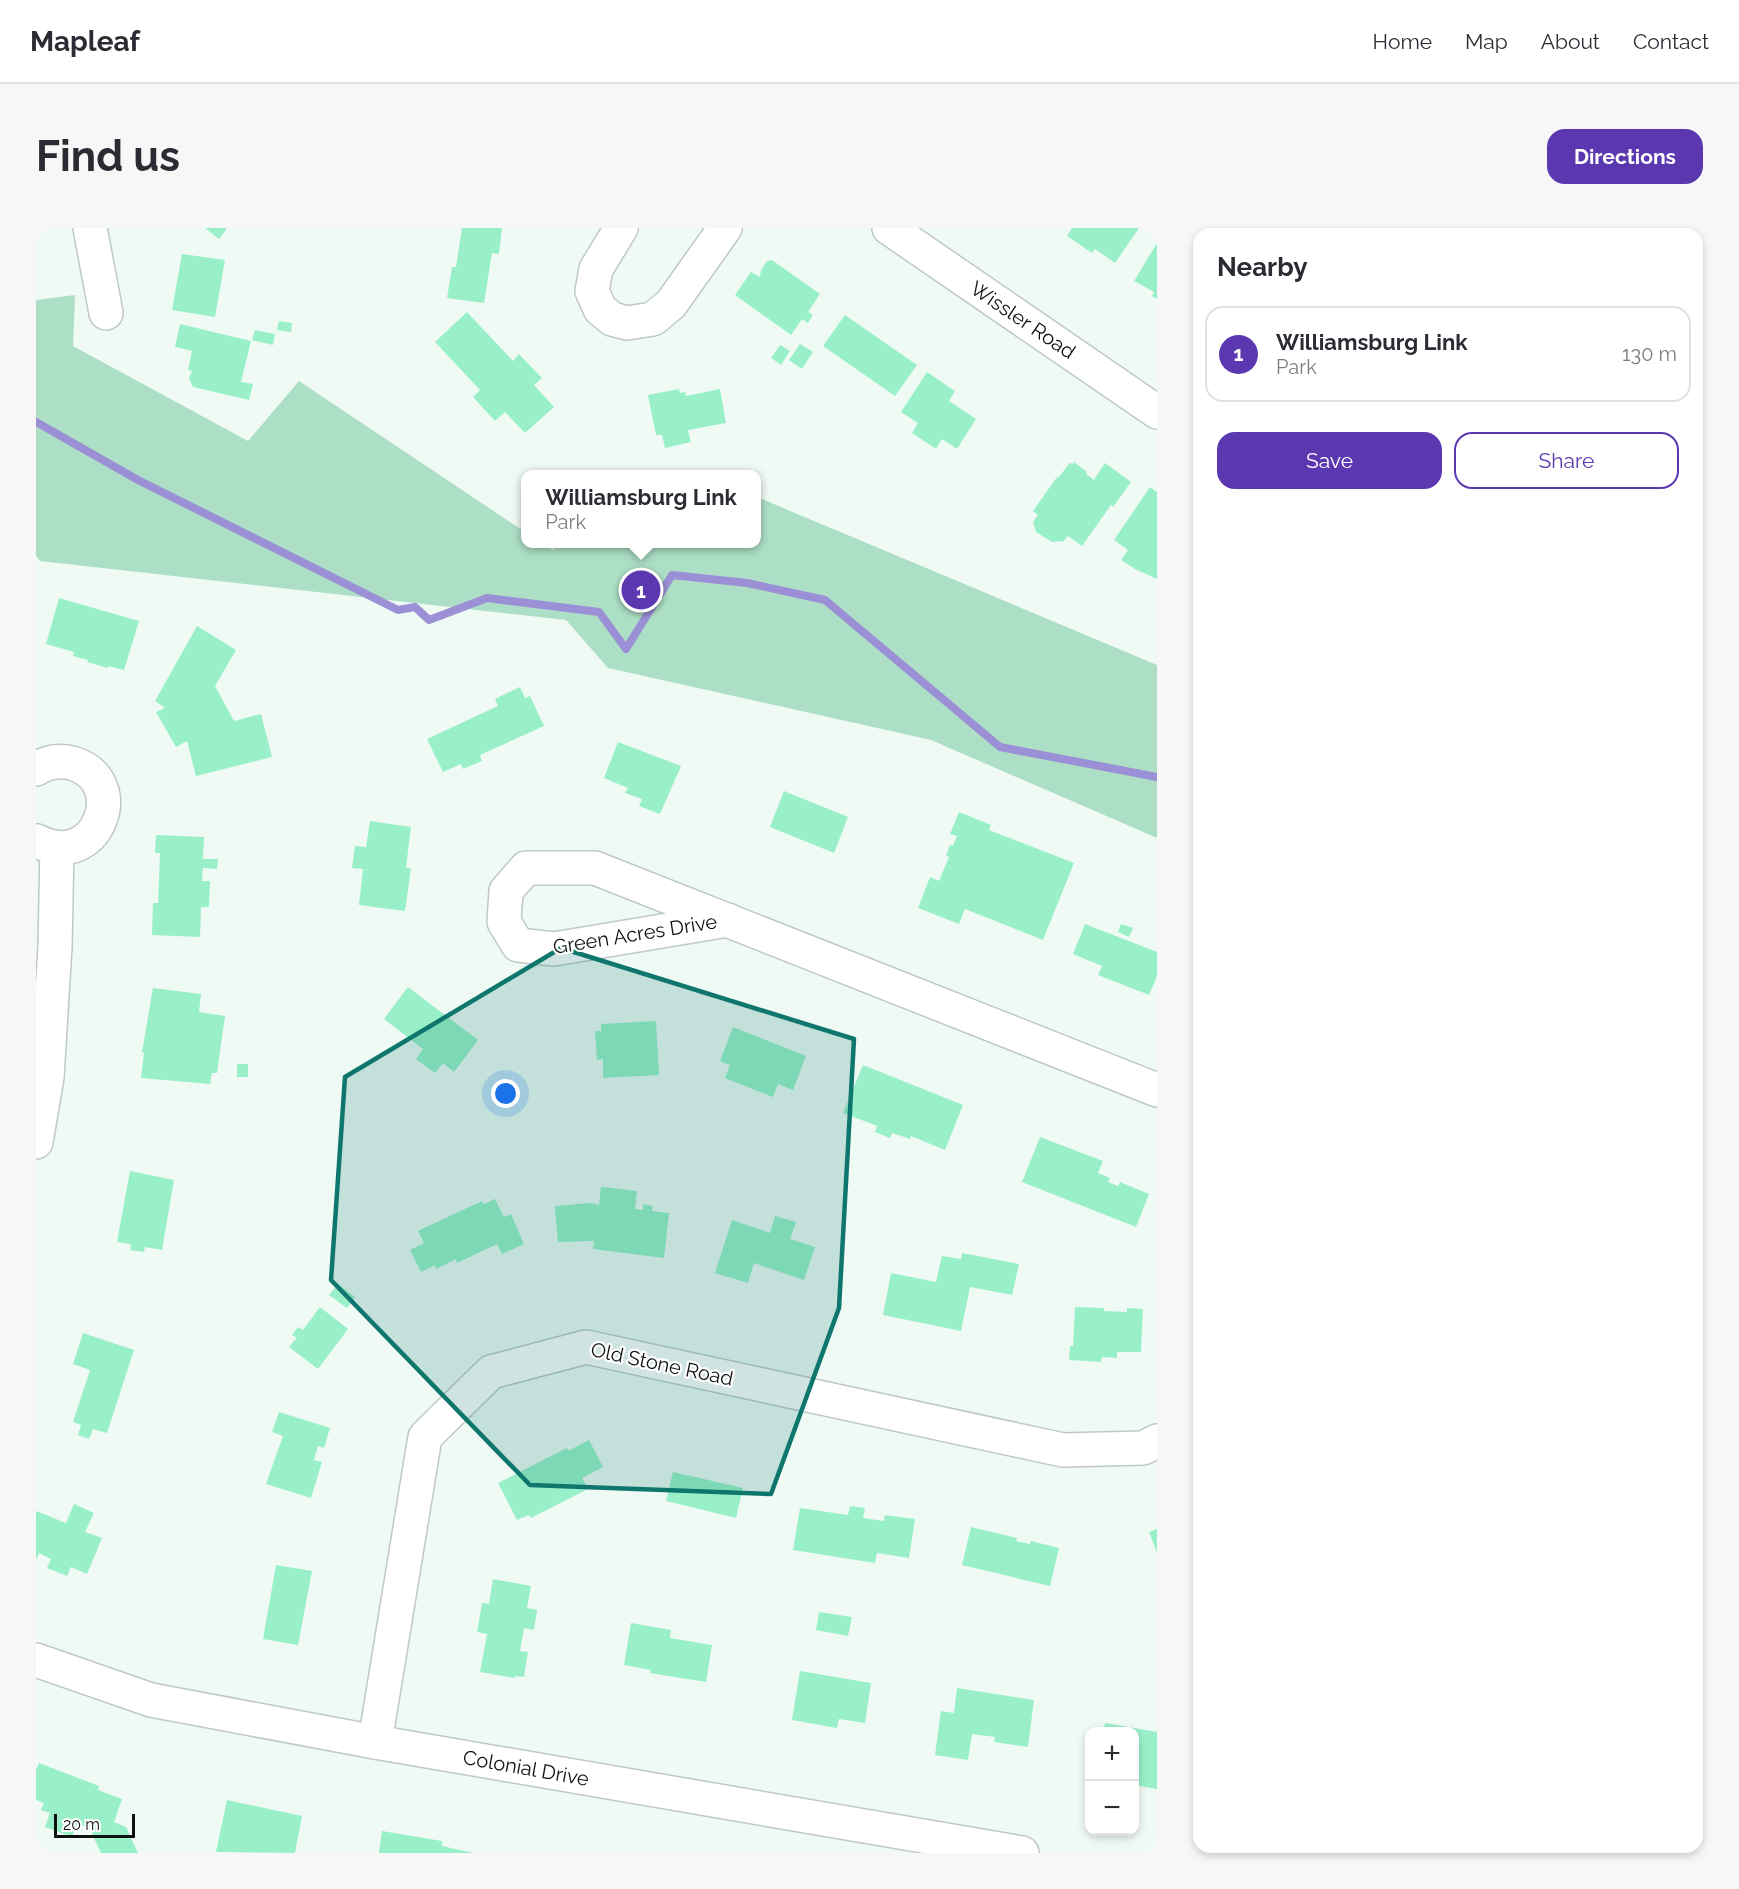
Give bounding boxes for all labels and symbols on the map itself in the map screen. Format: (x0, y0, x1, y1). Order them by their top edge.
street label: Wissler Road (966, 276, 1080, 364)
pin: 1 (622, 568, 660, 613)
street label: Green Acres Drive (551, 909, 719, 959)
your location (491, 1079, 520, 1108)
street label: Old Stone Road (589, 1337, 735, 1391)
street label: Colonial Drive (461, 1745, 591, 1791)
scale bar (54, 1811, 135, 1838)

